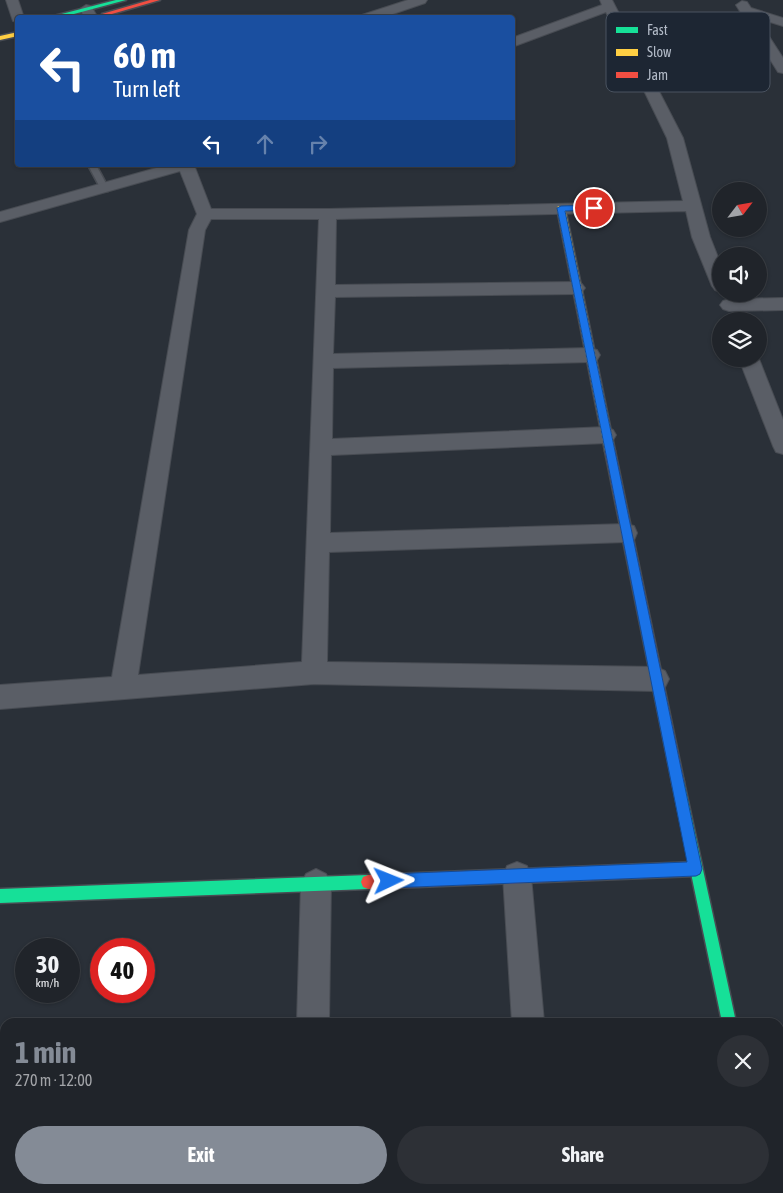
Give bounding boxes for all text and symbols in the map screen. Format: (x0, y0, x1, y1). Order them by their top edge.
legend (606, 12, 770, 92)
text: Fast (647, 22, 668, 38)
icon: left (30, 35, 95, 100)
text: 60 m (113, 35, 176, 75)
text: Slow (647, 44, 672, 60)
text: Jam (647, 67, 668, 83)
text: Turn left (113, 76, 180, 102)
icon: left (198, 130, 226, 158)
icon: ahead (251, 130, 279, 158)
icon: right (304, 130, 332, 158)
north arrow (712, 182, 768, 238)
map controls (712, 182, 767, 367)
pin (573, 187, 615, 229)
icon: arrive (580, 194, 608, 222)
button: sound (712, 247, 767, 302)
button: layers (712, 312, 767, 367)
position arrow (362, 854, 414, 906)
speed limit sign: 40 (90, 938, 155, 1003)
text: 30 (36, 950, 59, 978)
text: km/h (36, 976, 59, 990)
text: 1 min (15, 1035, 76, 1069)
button: close (717, 1035, 769, 1087)
text: 270 m · 12:00 (15, 1071, 92, 1089)
button: Exit (15, 1126, 387, 1184)
button: Share (397, 1126, 769, 1184)

